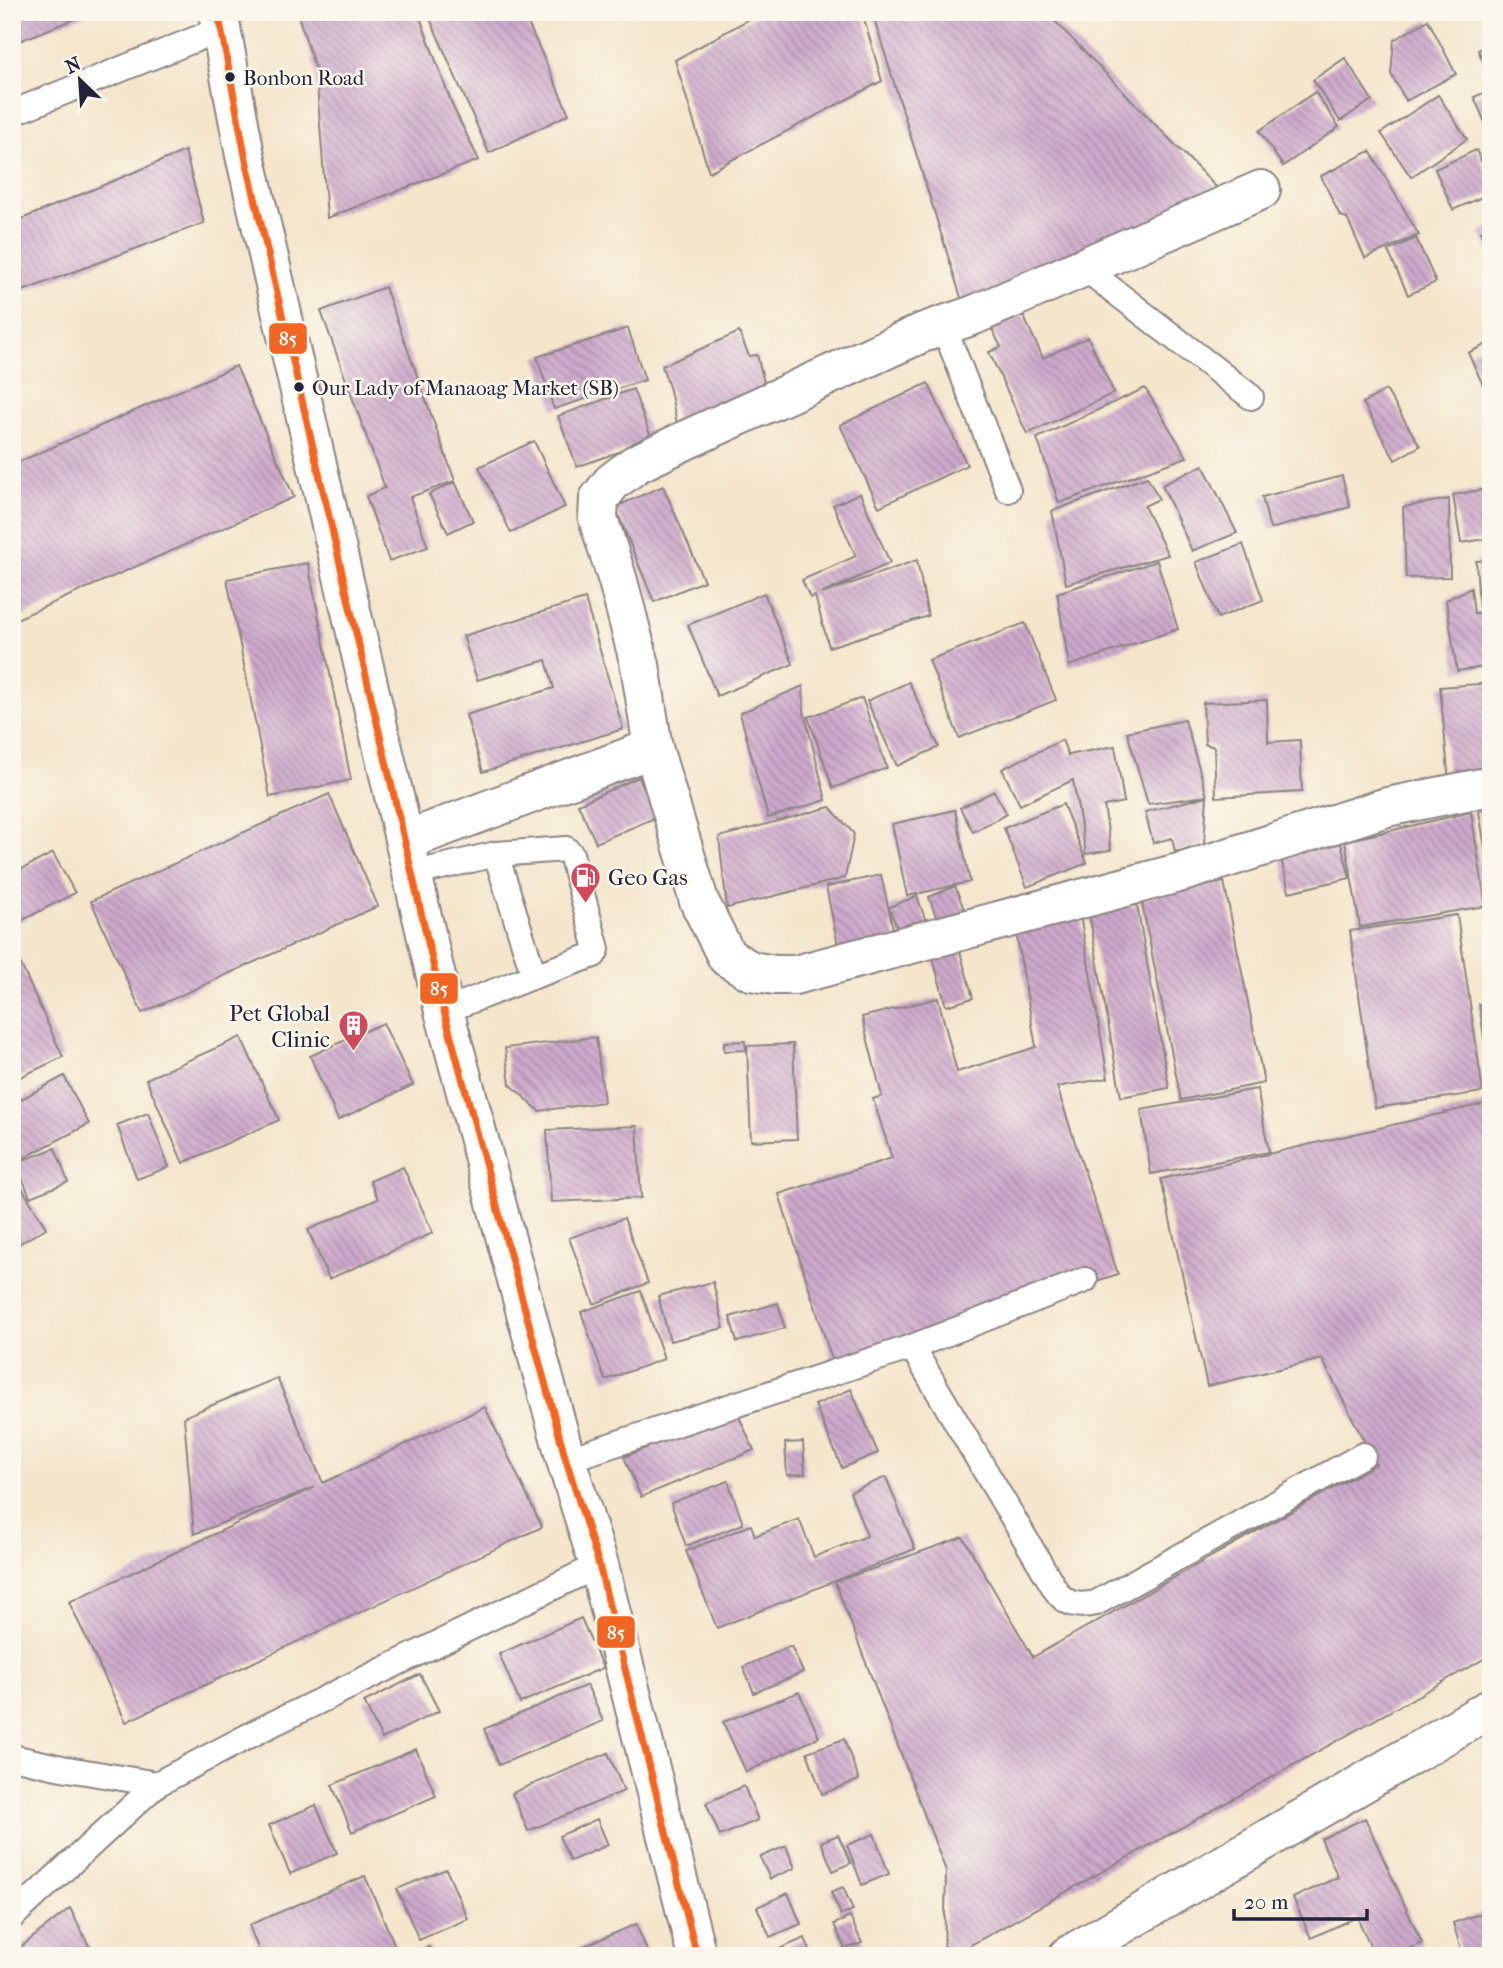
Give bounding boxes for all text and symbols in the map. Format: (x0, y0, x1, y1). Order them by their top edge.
north arrow (46, 46, 116, 116)
text: N (62, 52, 85, 79)
place label: Bonbon Road (243, 66, 365, 90)
marker: Bonbon Road (223, 70, 237, 84)
line badge: 85 (268, 322, 308, 355)
text: 85 (279, 328, 297, 350)
place label: Our Lady of Manaoag Market (SB) (312, 376, 619, 400)
marker: Our Lady of Manaoag Market (SB) (292, 380, 306, 394)
fuel station icon: Geo Gas (568, 860, 602, 904)
place label: Geo Gas (608, 864, 688, 891)
line badge: 85 (419, 972, 459, 1005)
text: 85 (430, 978, 448, 1000)
place label: Pet Global Clinic (229, 1000, 331, 1053)
building icon: Pet Global Clinic (336, 1009, 370, 1053)
line badge: 85 (596, 1615, 636, 1649)
text: 85 (607, 1622, 625, 1644)
scale bar (1234, 1877, 1366, 1921)
text: 20 m (1244, 1890, 1289, 1914)

